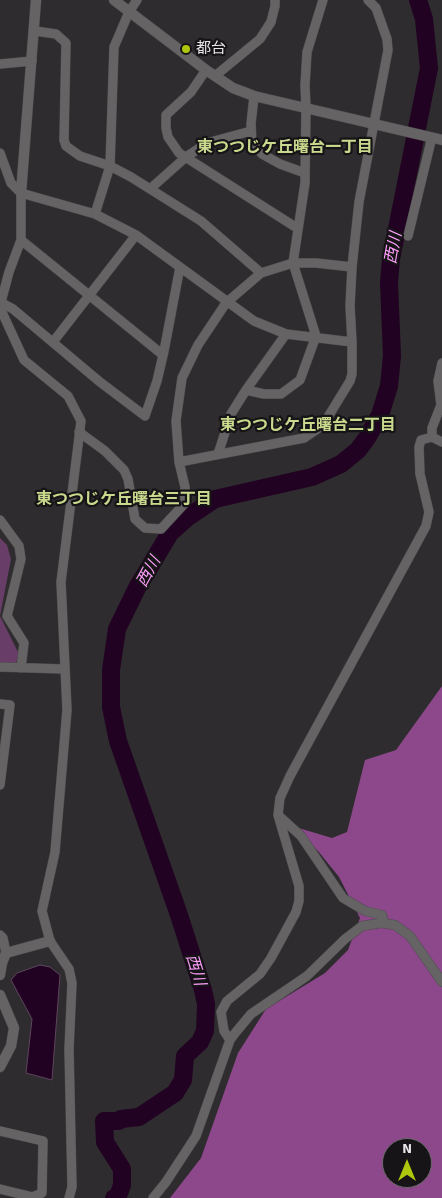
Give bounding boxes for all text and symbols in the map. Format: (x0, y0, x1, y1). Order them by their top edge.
place label: 都台 (196, 40, 226, 58)
marker: 都台 (180, 43, 192, 55)
district label: 東つつじケ丘曙台一丁目 (197, 138, 373, 158)
water label: 西川 (382, 231, 406, 265)
district label: 東つつじケ丘曙台二丁目 (220, 416, 396, 436)
district label: 東つつじケ丘曙台三丁目 (36, 490, 212, 510)
water label: 西川 (133, 553, 165, 591)
water label: 西川 (181, 952, 209, 988)
north arrow (382, 1138, 432, 1188)
text: N (402, 1140, 412, 1157)

